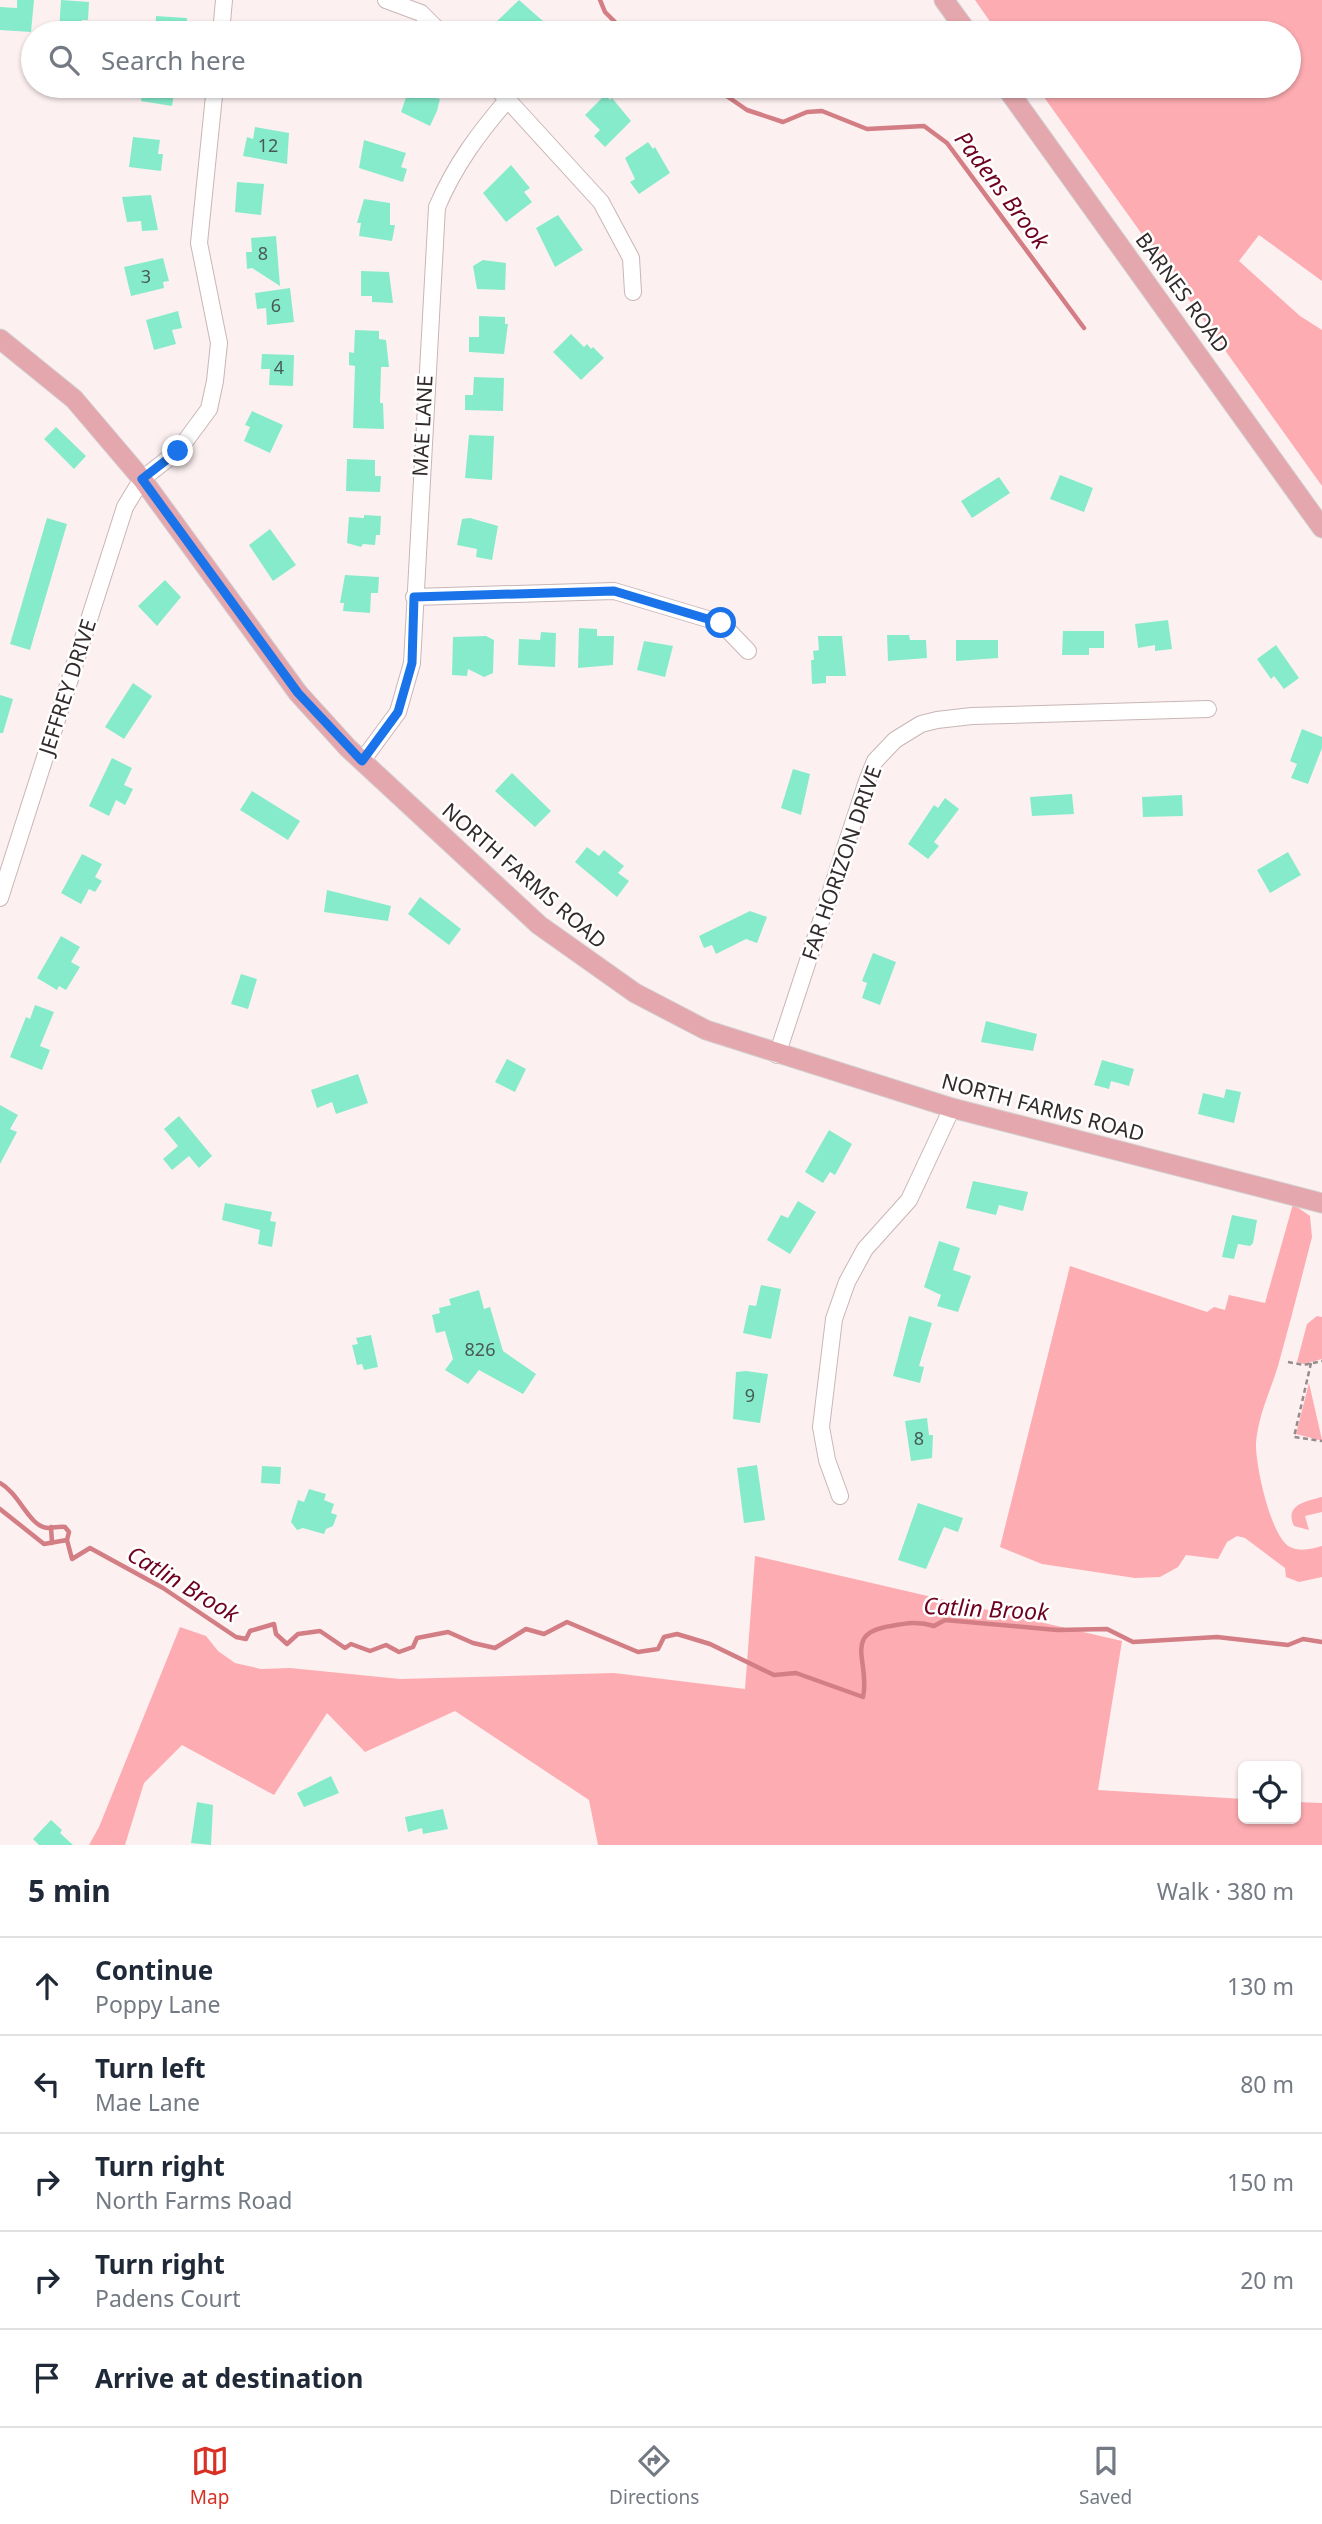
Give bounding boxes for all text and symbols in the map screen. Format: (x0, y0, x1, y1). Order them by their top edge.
search box (21, 21, 1301, 98)
icon: search (45, 41, 83, 79)
text: Search here (101, 42, 246, 78)
water label: Padens Brook (948, 124, 1059, 256)
house number: 12 (258, 133, 278, 157)
street label: BARNES ROAD (1130, 227, 1236, 358)
house number: 8 (258, 241, 268, 265)
house number: 3 (141, 264, 151, 288)
house number: 6 (271, 293, 281, 317)
house number: 4 (274, 355, 284, 379)
street label: MAE LANE (405, 374, 439, 477)
route end (162, 435, 193, 466)
route start (705, 607, 736, 638)
street label: JEFFREY DRIVE (31, 615, 102, 760)
street label: FAR HORIZON DRIVE (795, 762, 887, 964)
street label: NORTH FARMS ROAD (437, 796, 613, 954)
street label: NORTH FARMS ROAD (939, 1066, 1148, 1148)
house number: 826 (465, 1337, 495, 1361)
house number: 9 (745, 1383, 755, 1407)
house number: 8 (914, 1426, 924, 1450)
water label: Catlin Brook (122, 1537, 247, 1630)
water label: Catlin Brook (923, 1589, 1051, 1627)
map controls (1238, 1761, 1301, 1824)
button: locate (1238, 1761, 1301, 1824)
text: 5 min (28, 1870, 111, 1911)
text: Walk · 380 m (1157, 1875, 1294, 1907)
text: Continue (95, 1952, 213, 1988)
icon: ahead (28, 1967, 66, 2005)
text: 130 m (1227, 1970, 1294, 2002)
text: Poppy Lane (95, 1988, 221, 2020)
text: Turn left (95, 2050, 206, 2086)
icon: left (28, 2065, 66, 2103)
text: 80 m (1240, 2068, 1294, 2100)
text: Mae Lane (95, 2086, 200, 2118)
text: Turn right (95, 2148, 225, 2184)
icon: right (28, 2163, 66, 2201)
text: 150 m (1227, 2166, 1294, 2198)
text: North Farms Road (95, 2184, 293, 2216)
text: Turn right (95, 2246, 225, 2282)
icon: right (28, 2261, 66, 2299)
text: 20 m (1240, 2264, 1294, 2296)
text: Padens Court (95, 2282, 241, 2314)
icon: arrive (28, 2359, 66, 2397)
text: Arrive at destination (95, 2360, 364, 2396)
tab: Map (190, 2442, 229, 2510)
tab: Directions (609, 2442, 699, 2510)
tab: Saved (1079, 2442, 1132, 2510)

